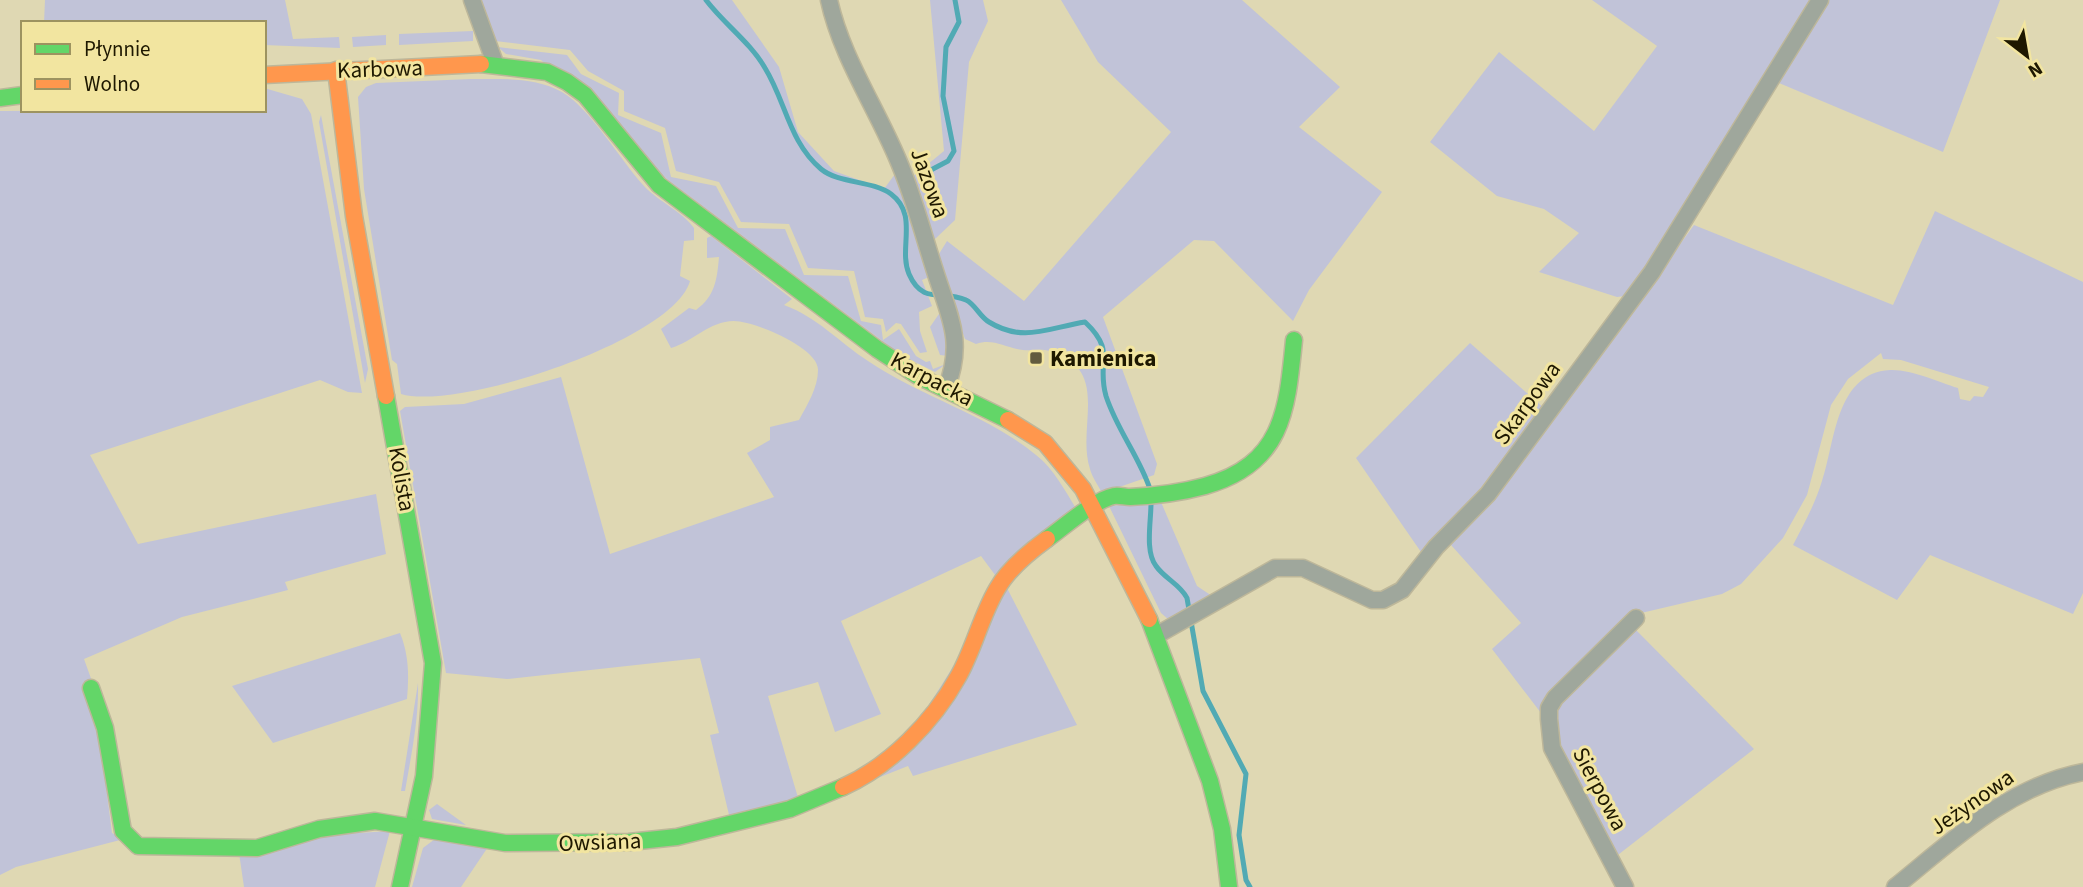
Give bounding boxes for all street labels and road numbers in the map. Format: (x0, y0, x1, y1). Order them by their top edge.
street label: Karbowa (337, 51, 423, 87)
street label: Jazowa (902, 143, 958, 223)
street label: Karpacka (884, 343, 980, 415)
street label: Skarpowa (1485, 354, 1569, 452)
street label: Kolista (380, 444, 424, 514)
street label: Sierpowa (1564, 741, 1636, 837)
street label: Jeżynowa (1923, 761, 2021, 843)
street label: Owsiana (558, 824, 642, 860)

